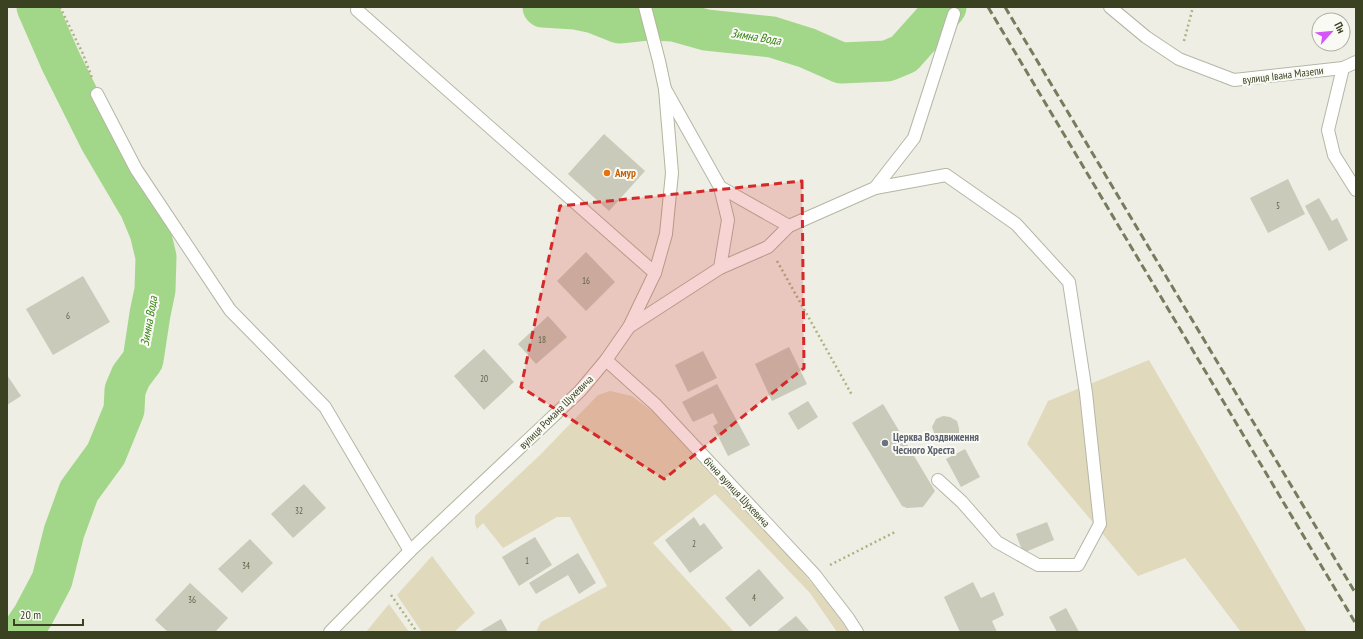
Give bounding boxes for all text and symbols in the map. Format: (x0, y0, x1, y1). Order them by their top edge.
north arrow (1311, 12, 1351, 52)
text: Пн (1331, 20, 1349, 35)
water label: Зимна Вода (730, 25, 783, 48)
street label: вулиця Івана Мазепи (1242, 63, 1324, 87)
place label: Амур (614, 166, 636, 180)
marker: Амур (602, 168, 612, 178)
house number: 5 (1276, 200, 1280, 211)
house number: 16 (582, 275, 590, 286)
water label: Зимна Вода (137, 294, 160, 347)
house number: 6 (66, 310, 70, 321)
house number: 18 (538, 334, 546, 345)
street label: вулиця Романа Шухевича (516, 372, 596, 452)
house number: 20 (480, 373, 488, 384)
place label: Церква Воздвиження Чесного Хреста (893, 430, 979, 457)
marker: Церква Воздвиження Чесного Хреста (880, 438, 890, 448)
street label: бічна вулиця Шухевича (701, 454, 773, 530)
house number: 32 (295, 505, 303, 516)
house number: 2 (692, 538, 696, 549)
house number: 1 (525, 555, 529, 566)
house number: 34 (242, 560, 250, 571)
house number: 4 (752, 592, 756, 603)
house number: 36 (188, 594, 196, 605)
scale bar (14, 601, 83, 627)
text: 20 m (20, 607, 41, 622)

